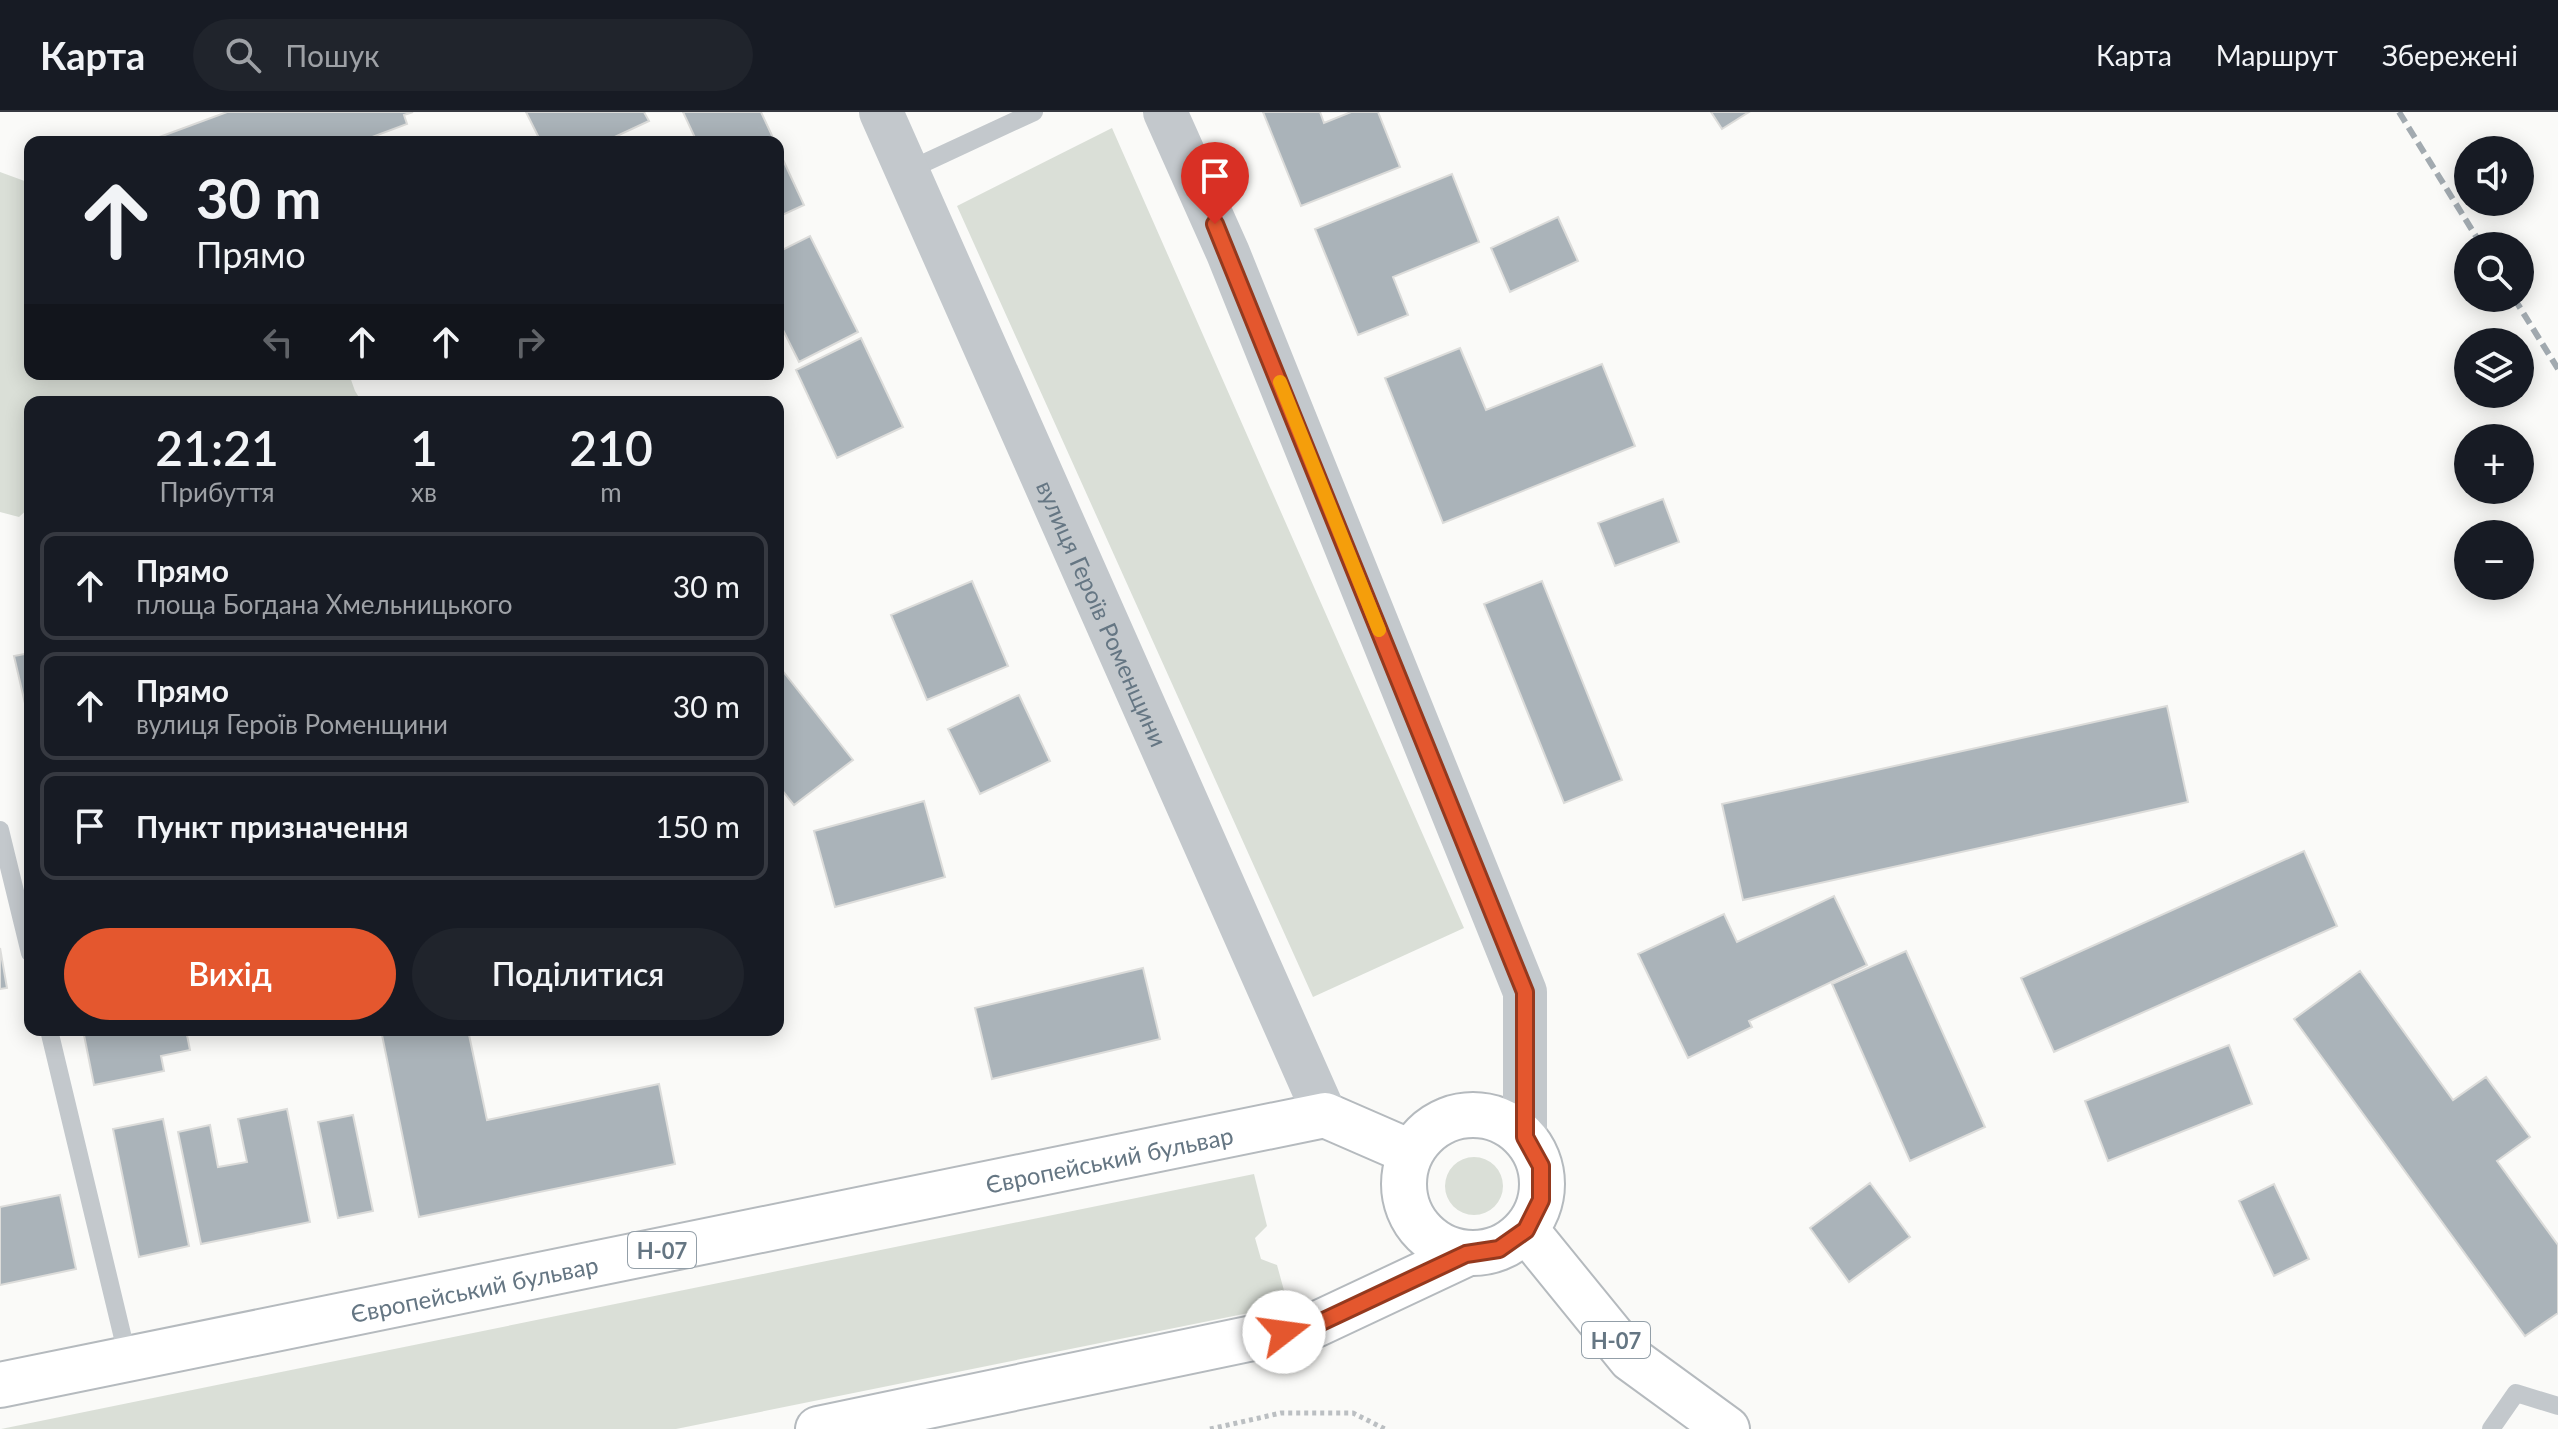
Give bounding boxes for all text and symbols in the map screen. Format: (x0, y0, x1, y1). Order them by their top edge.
search box (193, 19, 753, 91)
text: Карта (40, 32, 145, 78)
icon: search (221, 33, 265, 77)
text: Пошук (285, 37, 380, 73)
text: Карта (2096, 38, 2172, 72)
text: Маршрут (2216, 38, 2338, 72)
text: Збережені (2382, 38, 2518, 72)
map controls (2454, 136, 2534, 600)
button: sound (2454, 136, 2534, 216)
pin (1181, 142, 1249, 224)
icon: arrive (1193, 154, 1237, 198)
text: 30 m (196, 164, 321, 231)
icon: ahead (64, 168, 168, 272)
text: Прямо (196, 232, 306, 276)
button: search (2454, 232, 2534, 312)
icon: left (256, 320, 300, 364)
icon: ahead (340, 320, 384, 364)
icon: ahead (424, 320, 468, 364)
icon: right (508, 320, 552, 364)
button: layers (2454, 328, 2534, 408)
text: 21:21 (155, 419, 279, 476)
text: 1 (410, 419, 438, 476)
text: 210 (569, 419, 653, 476)
button: + (2454, 424, 2534, 504)
text: Прибуття (160, 476, 275, 508)
text: хв (411, 476, 437, 508)
text: m (600, 476, 622, 508)
street label: вулиця Героїв Роменщини (1031, 476, 1174, 751)
button: − (2454, 520, 2534, 600)
text: Прямо (136, 552, 229, 588)
icon: ahead (68, 564, 112, 608)
text: 30 m (673, 568, 740, 604)
text: площа Богдана Хмельницького (136, 588, 512, 620)
text: Прямо (136, 672, 229, 708)
icon: ahead (68, 684, 112, 728)
text: 30 m (673, 688, 740, 724)
text: вулиця Героїв Роменщини (136, 708, 448, 740)
icon: arrive (68, 804, 112, 848)
text: Пункт призначення (136, 808, 409, 844)
text: 150 m (655, 808, 740, 844)
button: Вихід (64, 928, 396, 1020)
button: Поділитися (412, 928, 744, 1020)
street label: Європейський бульвар (983, 1120, 1236, 1198)
road number: Н-07 (628, 1232, 696, 1268)
street label: Європейський бульвар (348, 1249, 601, 1328)
position arrow (1242, 1290, 1326, 1374)
road number: Н-07 (1582, 1322, 1650, 1358)

